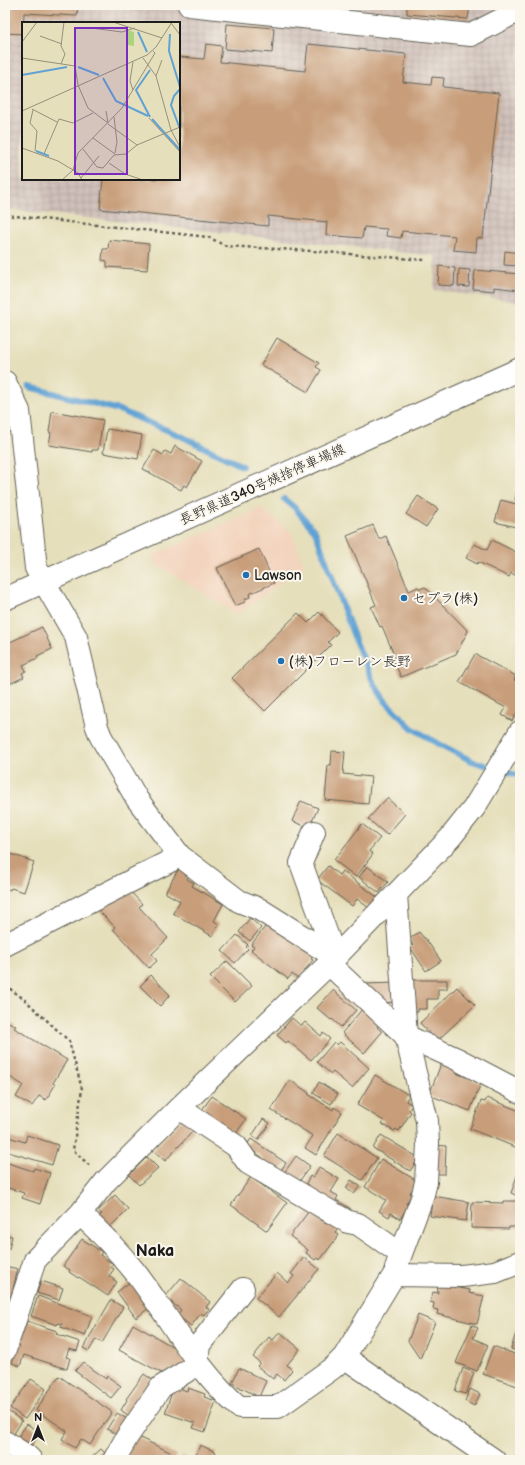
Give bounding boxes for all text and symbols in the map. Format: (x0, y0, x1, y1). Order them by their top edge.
inset map (22, 22, 180, 180)
street label: 長野県道340号姨捨停車場線 (177, 440, 348, 529)
place label: Lawson (254, 567, 302, 584)
marker: Lawson (241, 570, 251, 580)
place label: セプラ(株) (412, 590, 478, 607)
marker: セプラ(株) (399, 593, 409, 603)
place label: (株)フローレン長野 (289, 653, 411, 670)
marker: (株)フローレン長野 (276, 656, 286, 666)
district label: Naka (136, 1242, 174, 1261)
north arrow (18, 1407, 58, 1447)
text: N (34, 1411, 42, 1424)

